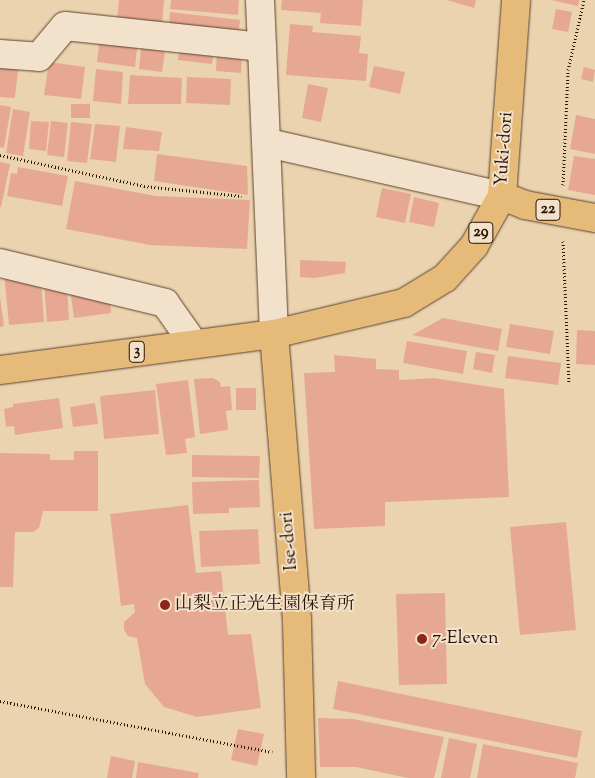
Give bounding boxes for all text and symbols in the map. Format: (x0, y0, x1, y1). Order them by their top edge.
street label: Yuki-dori (492, 111, 518, 187)
road number: 22 (536, 196, 560, 224)
road number: 29 (467, 220, 495, 247)
road number: 3 (128, 338, 146, 366)
street label: Ise-dori (277, 511, 303, 571)
place label: 山梨立正光生園保育所 (175, 594, 355, 616)
marker: 山梨立正光生園保育所 (159, 599, 171, 611)
place label: 7-Eleven (432, 628, 499, 650)
marker: 7-Eleven (416, 633, 428, 645)

